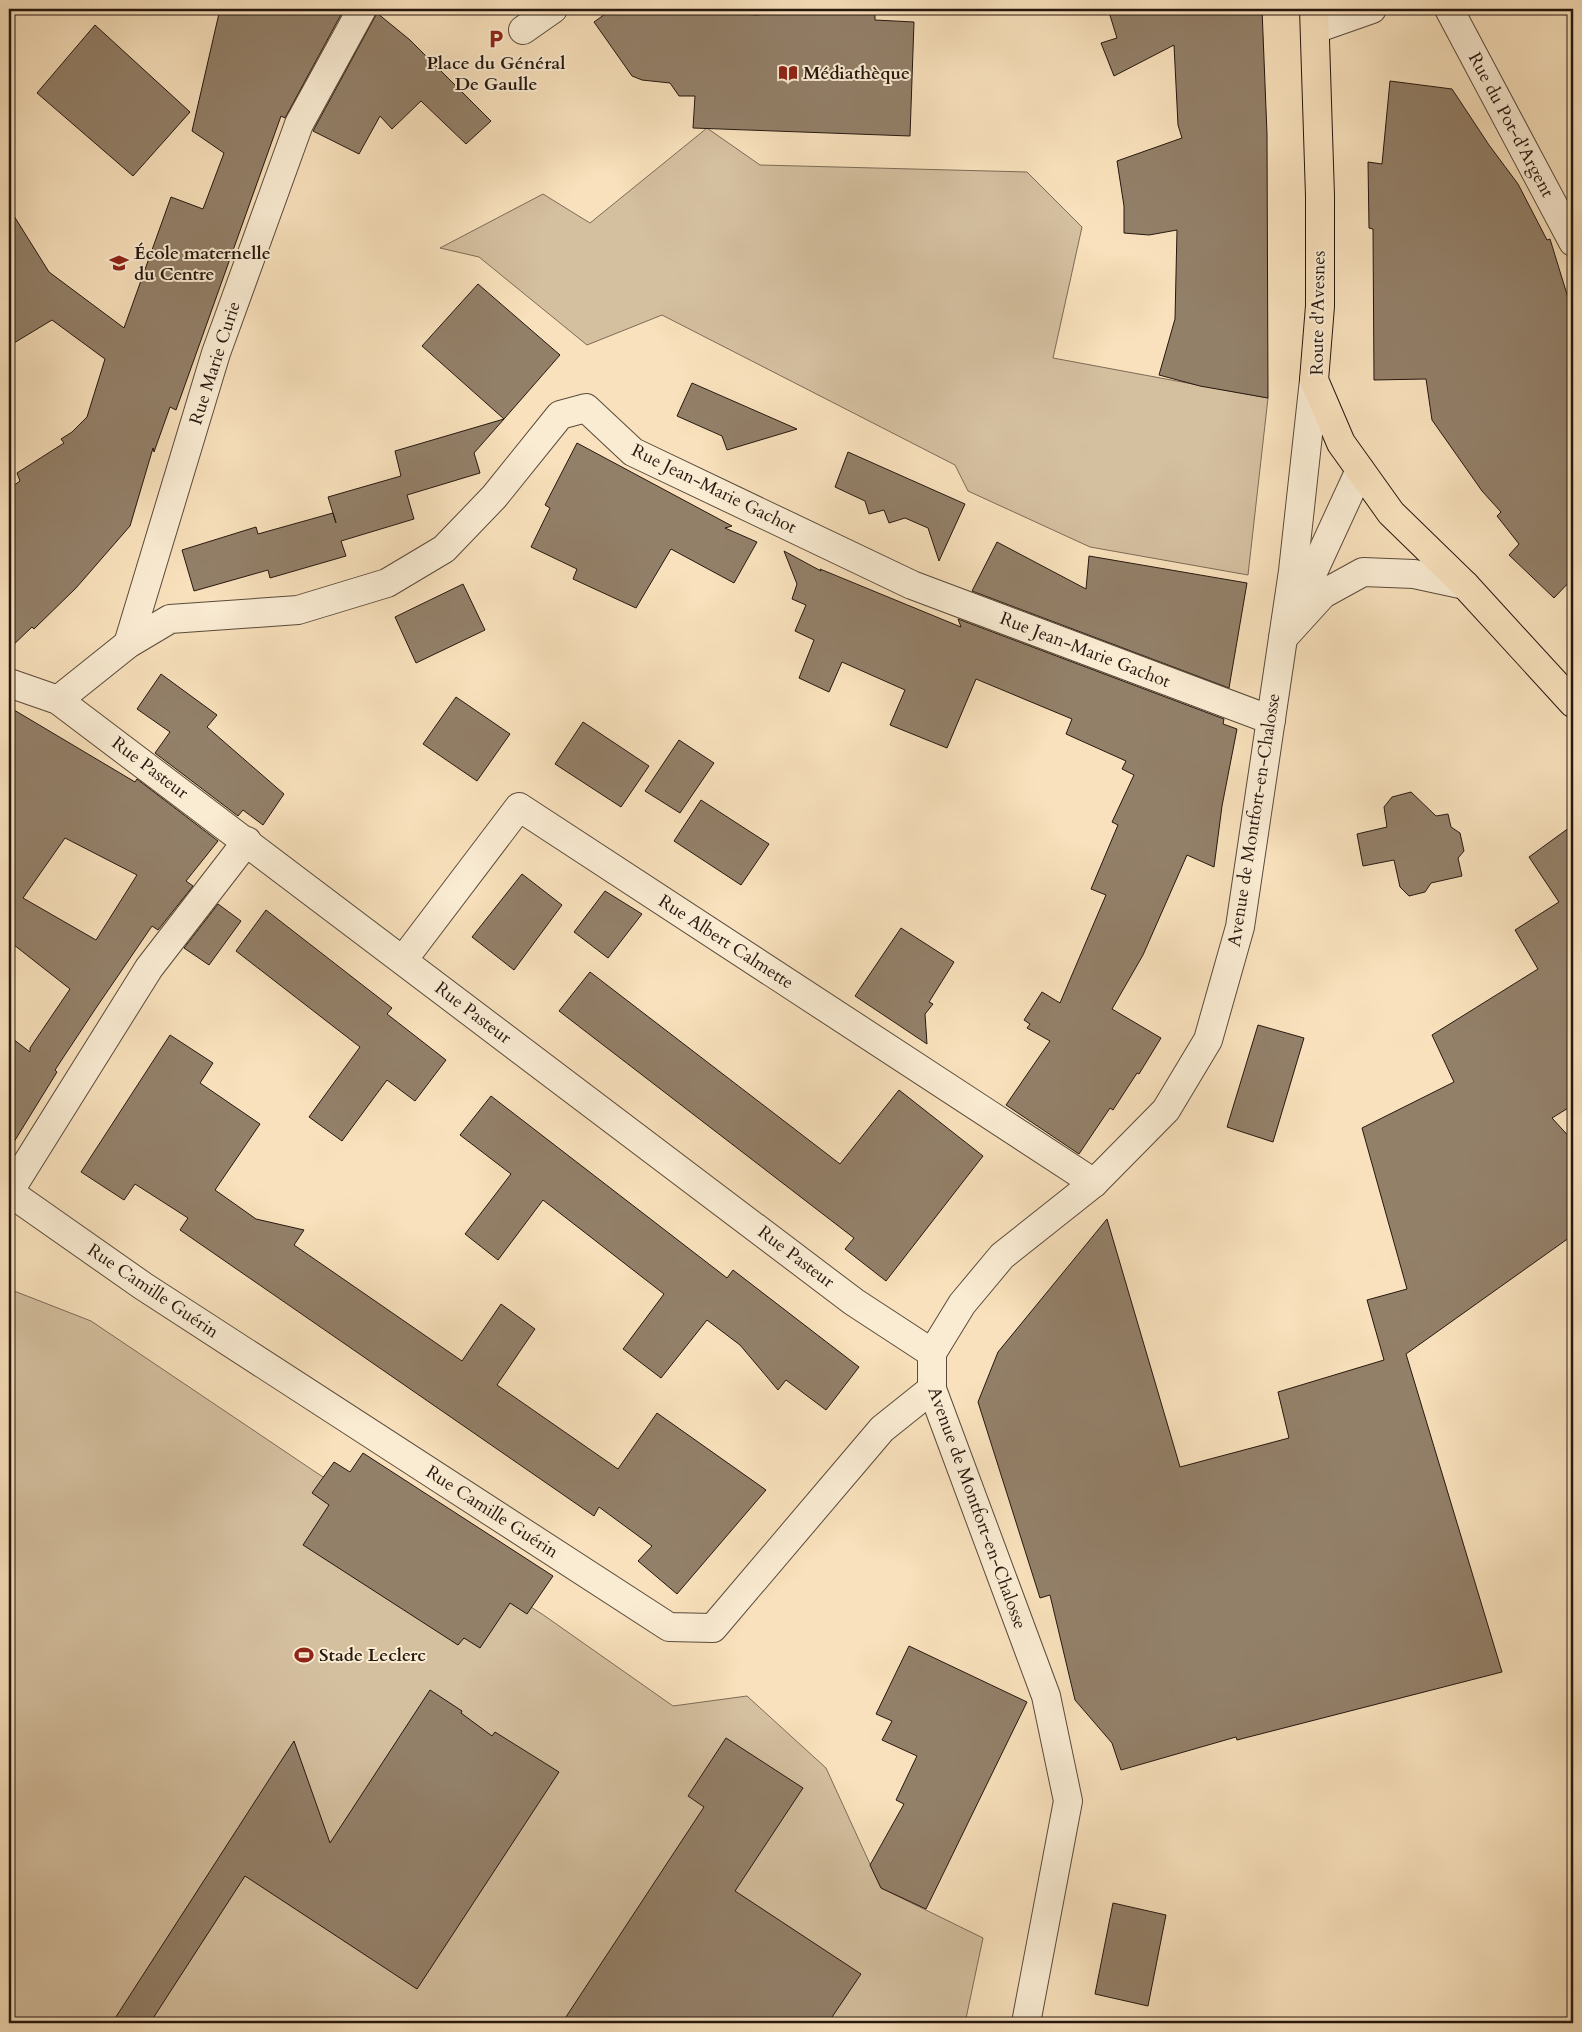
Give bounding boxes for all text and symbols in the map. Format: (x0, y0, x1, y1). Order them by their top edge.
parking icon: Place du Général De Gaulle (485, 28, 507, 50)
street label: Rue du Pot-d'Argent (1462, 48, 1560, 202)
place label: Place du Général De Gaulle (426, 51, 566, 97)
place label: Médiathèque (803, 61, 910, 86)
library icon: Médiathèque (777, 62, 799, 84)
place label: École maternelle du Centre (134, 241, 271, 287)
street label: Route d'Avesnes (1304, 250, 1332, 376)
school or university icon: École maternelle du Centre (108, 252, 130, 274)
street label: Rue Marie Curie (183, 298, 247, 428)
street label: Rue Jean-Marie Gachot (627, 438, 801, 540)
street label: Rue Jean-Marie Gachot (996, 606, 1174, 694)
street label: Avenue de Montfort-en-Chalosse (1222, 691, 1286, 949)
street label: Rue Pasteur (106, 731, 194, 805)
street label: Rue Albert Calmette (653, 889, 799, 995)
street label: Rue Pasteur (429, 976, 517, 1050)
street label: Rue Pasteur (752, 1220, 840, 1294)
street label: Rue Camille Guérin (82, 1238, 224, 1345)
street label: Avenue de Montfort-en-Chalosse (921, 1383, 1033, 1633)
street label: Rue Camille Guérin (421, 1460, 564, 1565)
place label: Stade Leclerc (319, 1643, 426, 1668)
sports icon: Stade Leclerc (293, 1644, 315, 1666)

